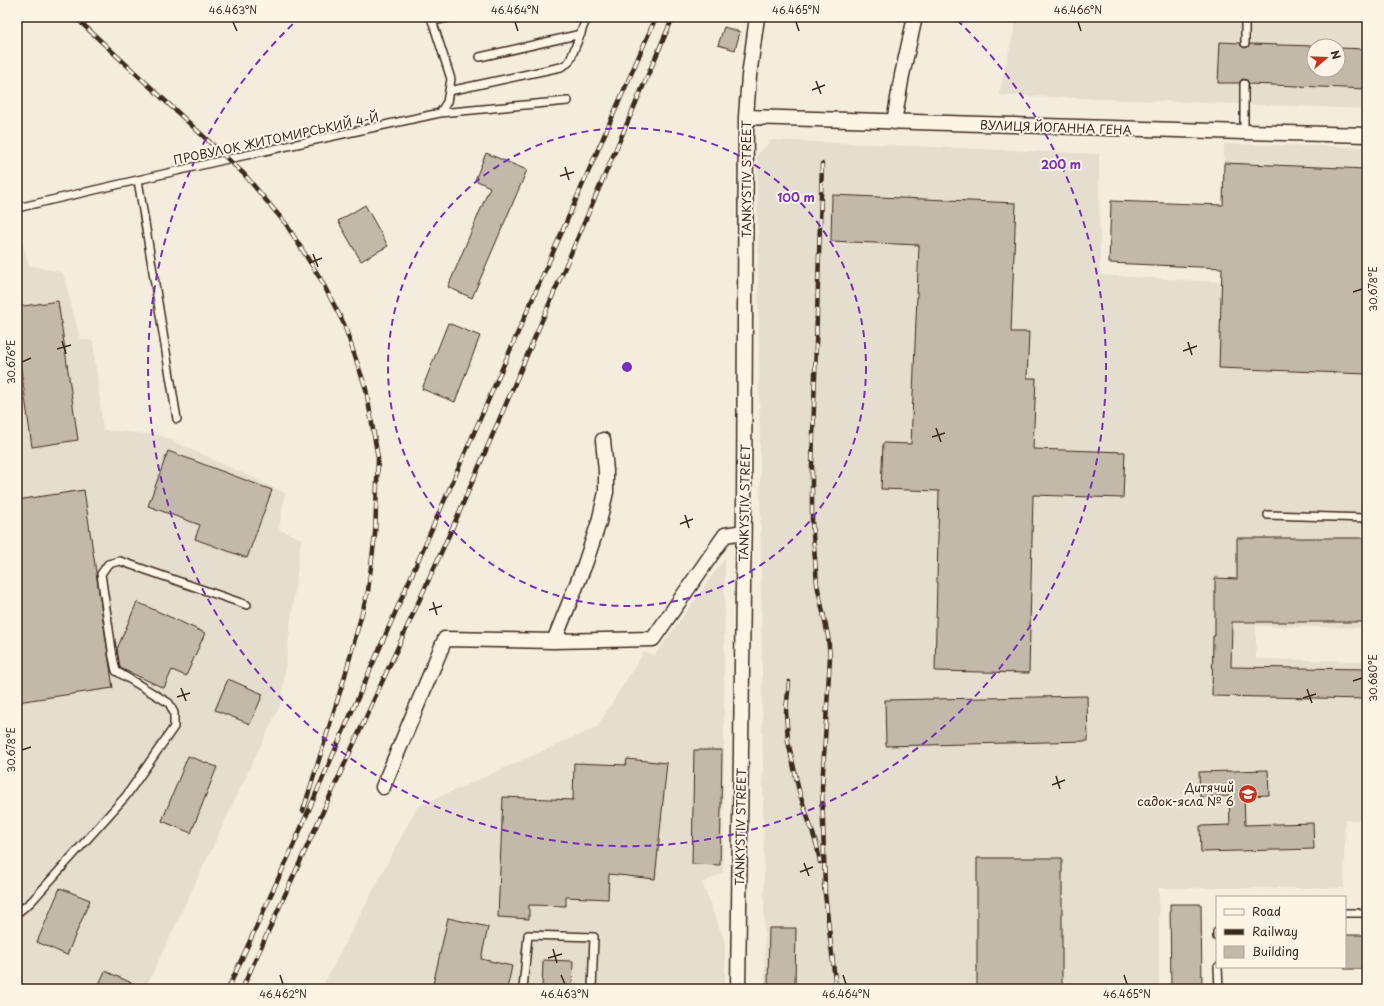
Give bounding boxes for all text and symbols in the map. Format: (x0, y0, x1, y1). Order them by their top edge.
text: 46.463°N (209, 2, 257, 17)
text: 46.464°N (491, 2, 539, 17)
text: 46.465°N (772, 2, 820, 17)
text: 46.466°N (1054, 2, 1102, 17)
north arrow (1306, 38, 1346, 78)
text: N (1326, 48, 1345, 62)
street label: ПРОВУЛОК ЖИТОМИРСЬКИЙ 4-Й (172, 107, 380, 169)
street label: ВУЛИЦЯ ЙОГАННА ГЕНА (980, 115, 1132, 139)
street label: TANKYSTIV STREET (737, 119, 755, 238)
text: 200 m (1041, 155, 1081, 173)
text: 100 m (777, 188, 815, 206)
text: 30.678°E (1365, 266, 1380, 312)
text: 30.676°E (3, 340, 18, 384)
centre of rings (620, 360, 634, 374)
street label: TANKYSTIV STREET (734, 443, 754, 562)
text: 30.680°E (1365, 654, 1380, 702)
text: 30.678°E (3, 727, 18, 773)
street label: TANKYSTIV STREET (730, 767, 750, 886)
place label: Дитячий садок-ясла № 6 (1137, 778, 1234, 810)
school or university icon: Дитячий садок-ясла № 6 (1237, 783, 1259, 805)
legend (1216, 896, 1346, 968)
text: Road (1252, 902, 1281, 920)
text: Railway (1252, 922, 1298, 940)
text: Building (1252, 942, 1299, 960)
text: 46.462°N (259, 986, 307, 1001)
text: 46.463°N (541, 986, 589, 1001)
text: 46.464°N (822, 986, 870, 1001)
text: 46.465°N (1103, 986, 1151, 1001)

